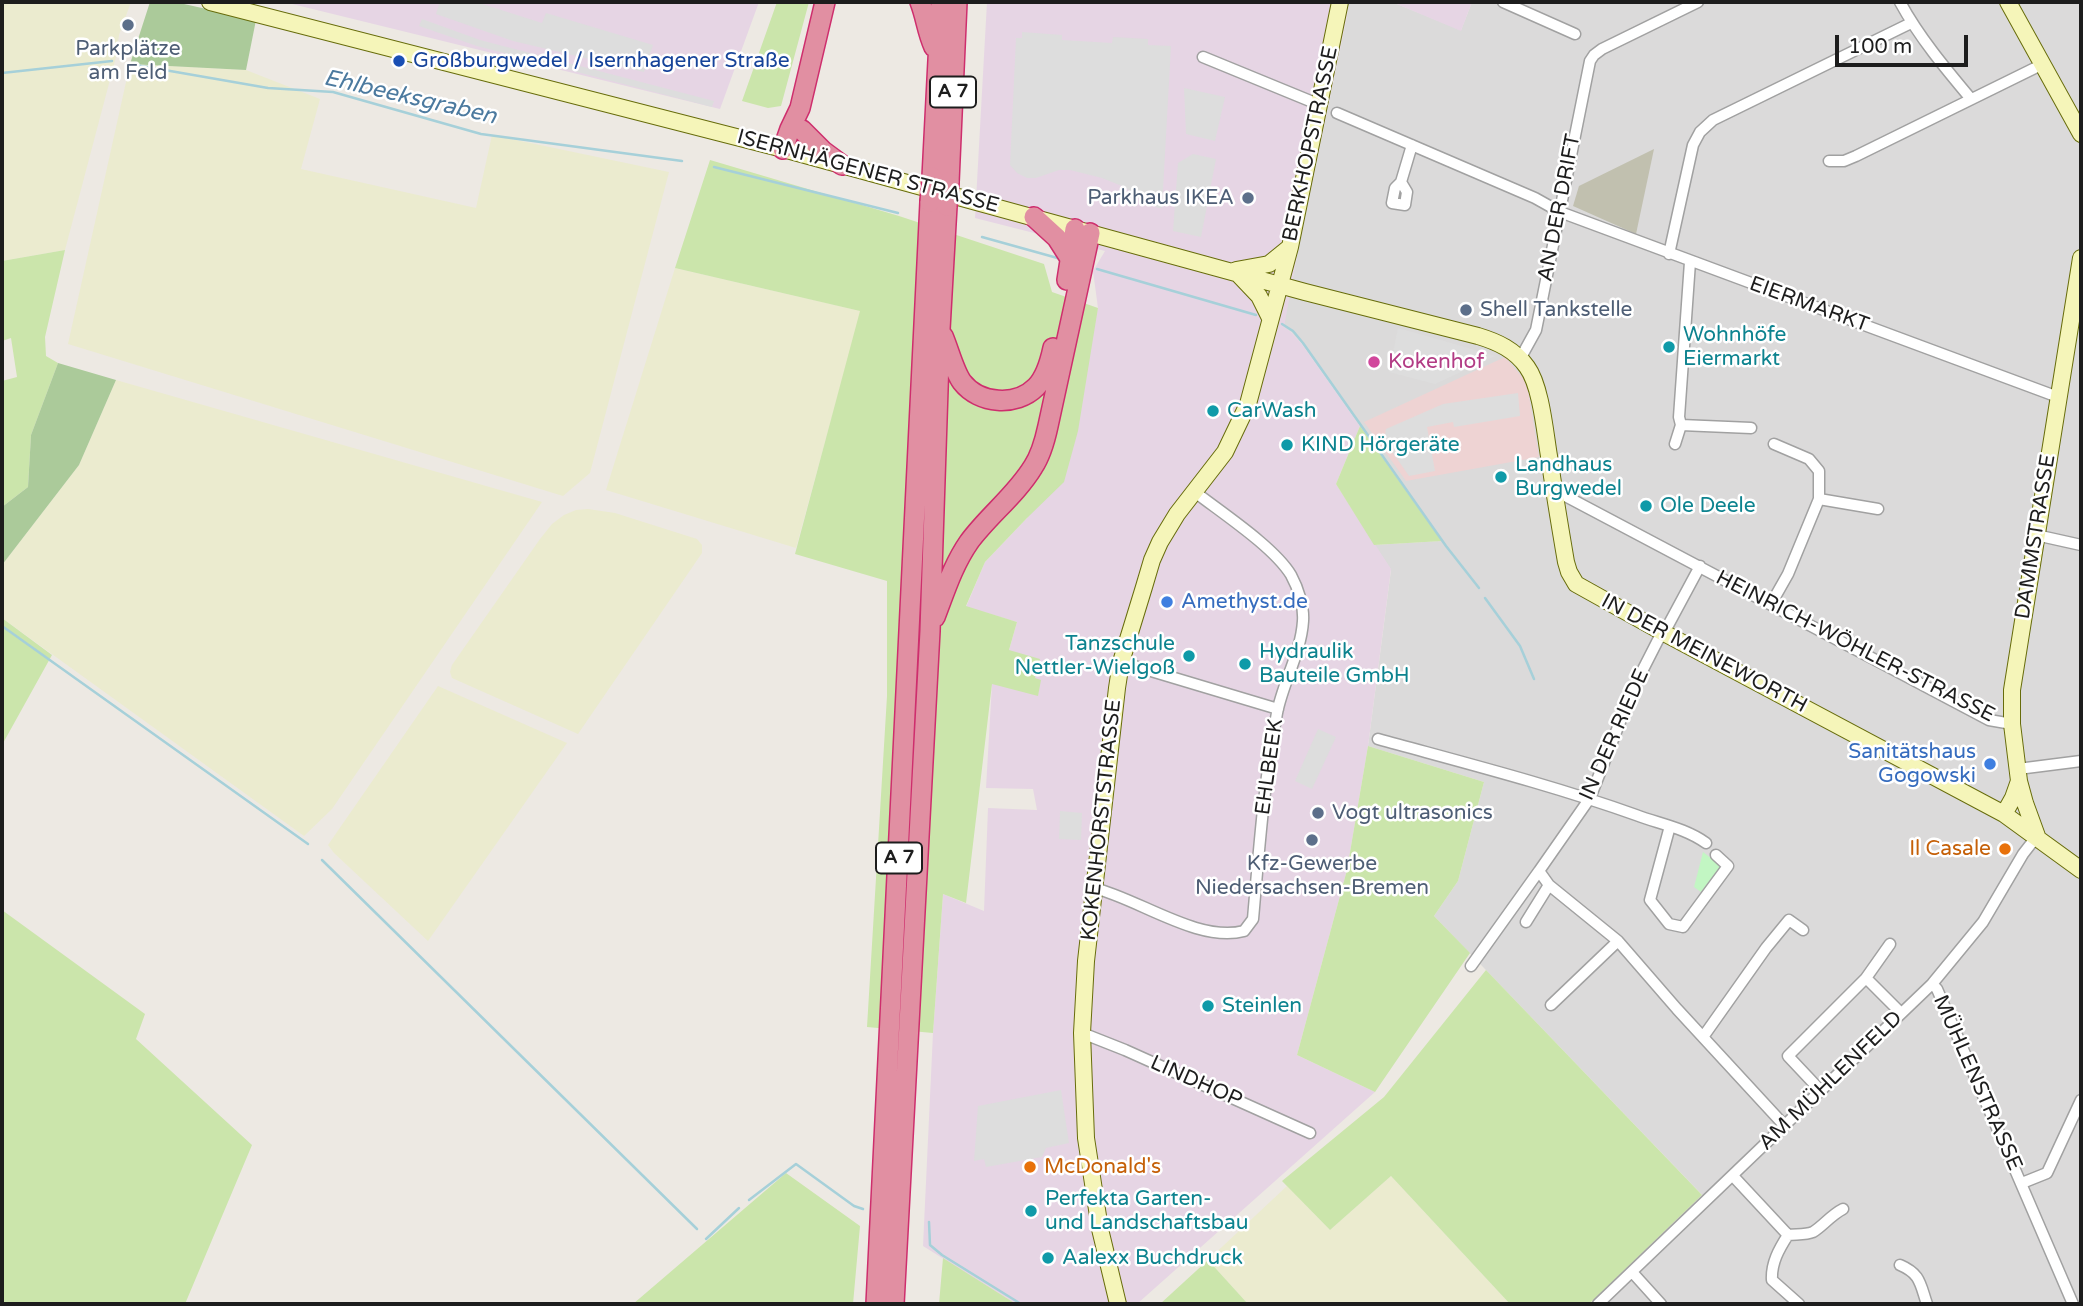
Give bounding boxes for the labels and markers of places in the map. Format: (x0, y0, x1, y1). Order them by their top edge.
marker: Parkplätze am Feld (120, 17, 136, 33)
place label: Parkplätze am Feld (75, 36, 181, 86)
place label: Großburgwedel / Isernhagener Straße (413, 48, 790, 74)
marker: Großburgwedel / Isernhagener Straße (391, 53, 407, 69)
place label: Parkhaus IKEA (1087, 185, 1234, 211)
marker: Parkhaus IKEA (1240, 190, 1256, 206)
place label: Shell Tankstelle (1480, 297, 1633, 323)
marker: Shell Tankstelle (1458, 302, 1474, 318)
place label: Wohnhöfe Eiermarkt (1683, 322, 1786, 372)
marker: Wohnhöfe Eiermarkt (1661, 339, 1677, 355)
place label: Kokenhof (1388, 349, 1484, 375)
marker: Kokenhof (1366, 354, 1382, 370)
place label: CarWash (1227, 398, 1317, 424)
marker: CarWash (1205, 403, 1221, 419)
place label: KIND Hörgeräte (1301, 432, 1460, 458)
marker: KIND Hörgeräte (1279, 437, 1295, 453)
place label: Landhaus Burgwedel (1515, 452, 1622, 502)
marker: Landhaus Burgwedel (1493, 469, 1509, 485)
place label: Ole Deele (1660, 493, 1756, 519)
marker: Ole Deele (1638, 498, 1654, 514)
place label: Amethyst.de (1181, 589, 1308, 615)
marker: Amethyst.de (1159, 594, 1175, 610)
place label: Tanzschule Nettler-Wielgoß (1015, 631, 1175, 681)
place label: Hydraulik Bauteile GmbH (1259, 639, 1410, 689)
marker: Tanzschule Nettler-Wielgoß (1181, 648, 1197, 664)
marker: Hydraulik Bauteile GmbH (1237, 656, 1253, 672)
place label: Sanitätshaus Gogowski (1848, 739, 1976, 789)
marker: Sanitätshaus Gogowski (1982, 756, 1998, 772)
place label: Vogt ultrasonics (1332, 800, 1493, 826)
marker: Vogt ultrasonics (1310, 805, 1326, 821)
marker: Kfz-Gewerbe Niedersachsen-Bremen (1304, 832, 1320, 848)
place label: Il Casale (1909, 836, 1991, 862)
marker: Il Casale (1997, 841, 2013, 857)
place label: Kfz-Gewerbe Niedersachsen-Bremen (1195, 851, 1429, 901)
place label: Steinlen (1222, 993, 1302, 1019)
marker: Steinlen (1200, 998, 1216, 1014)
place label: McDonald's (1044, 1154, 1161, 1180)
marker: McDonald's (1022, 1159, 1038, 1175)
place label: Perfekta Garten- und Landschaftsbau (1045, 1186, 1248, 1236)
marker: Perfekta Garten- und Landschaftsbau (1023, 1203, 1039, 1219)
place label: Aalexx Buchdruck (1062, 1245, 1243, 1271)
marker: Aalexx Buchdruck (1040, 1250, 1056, 1266)

